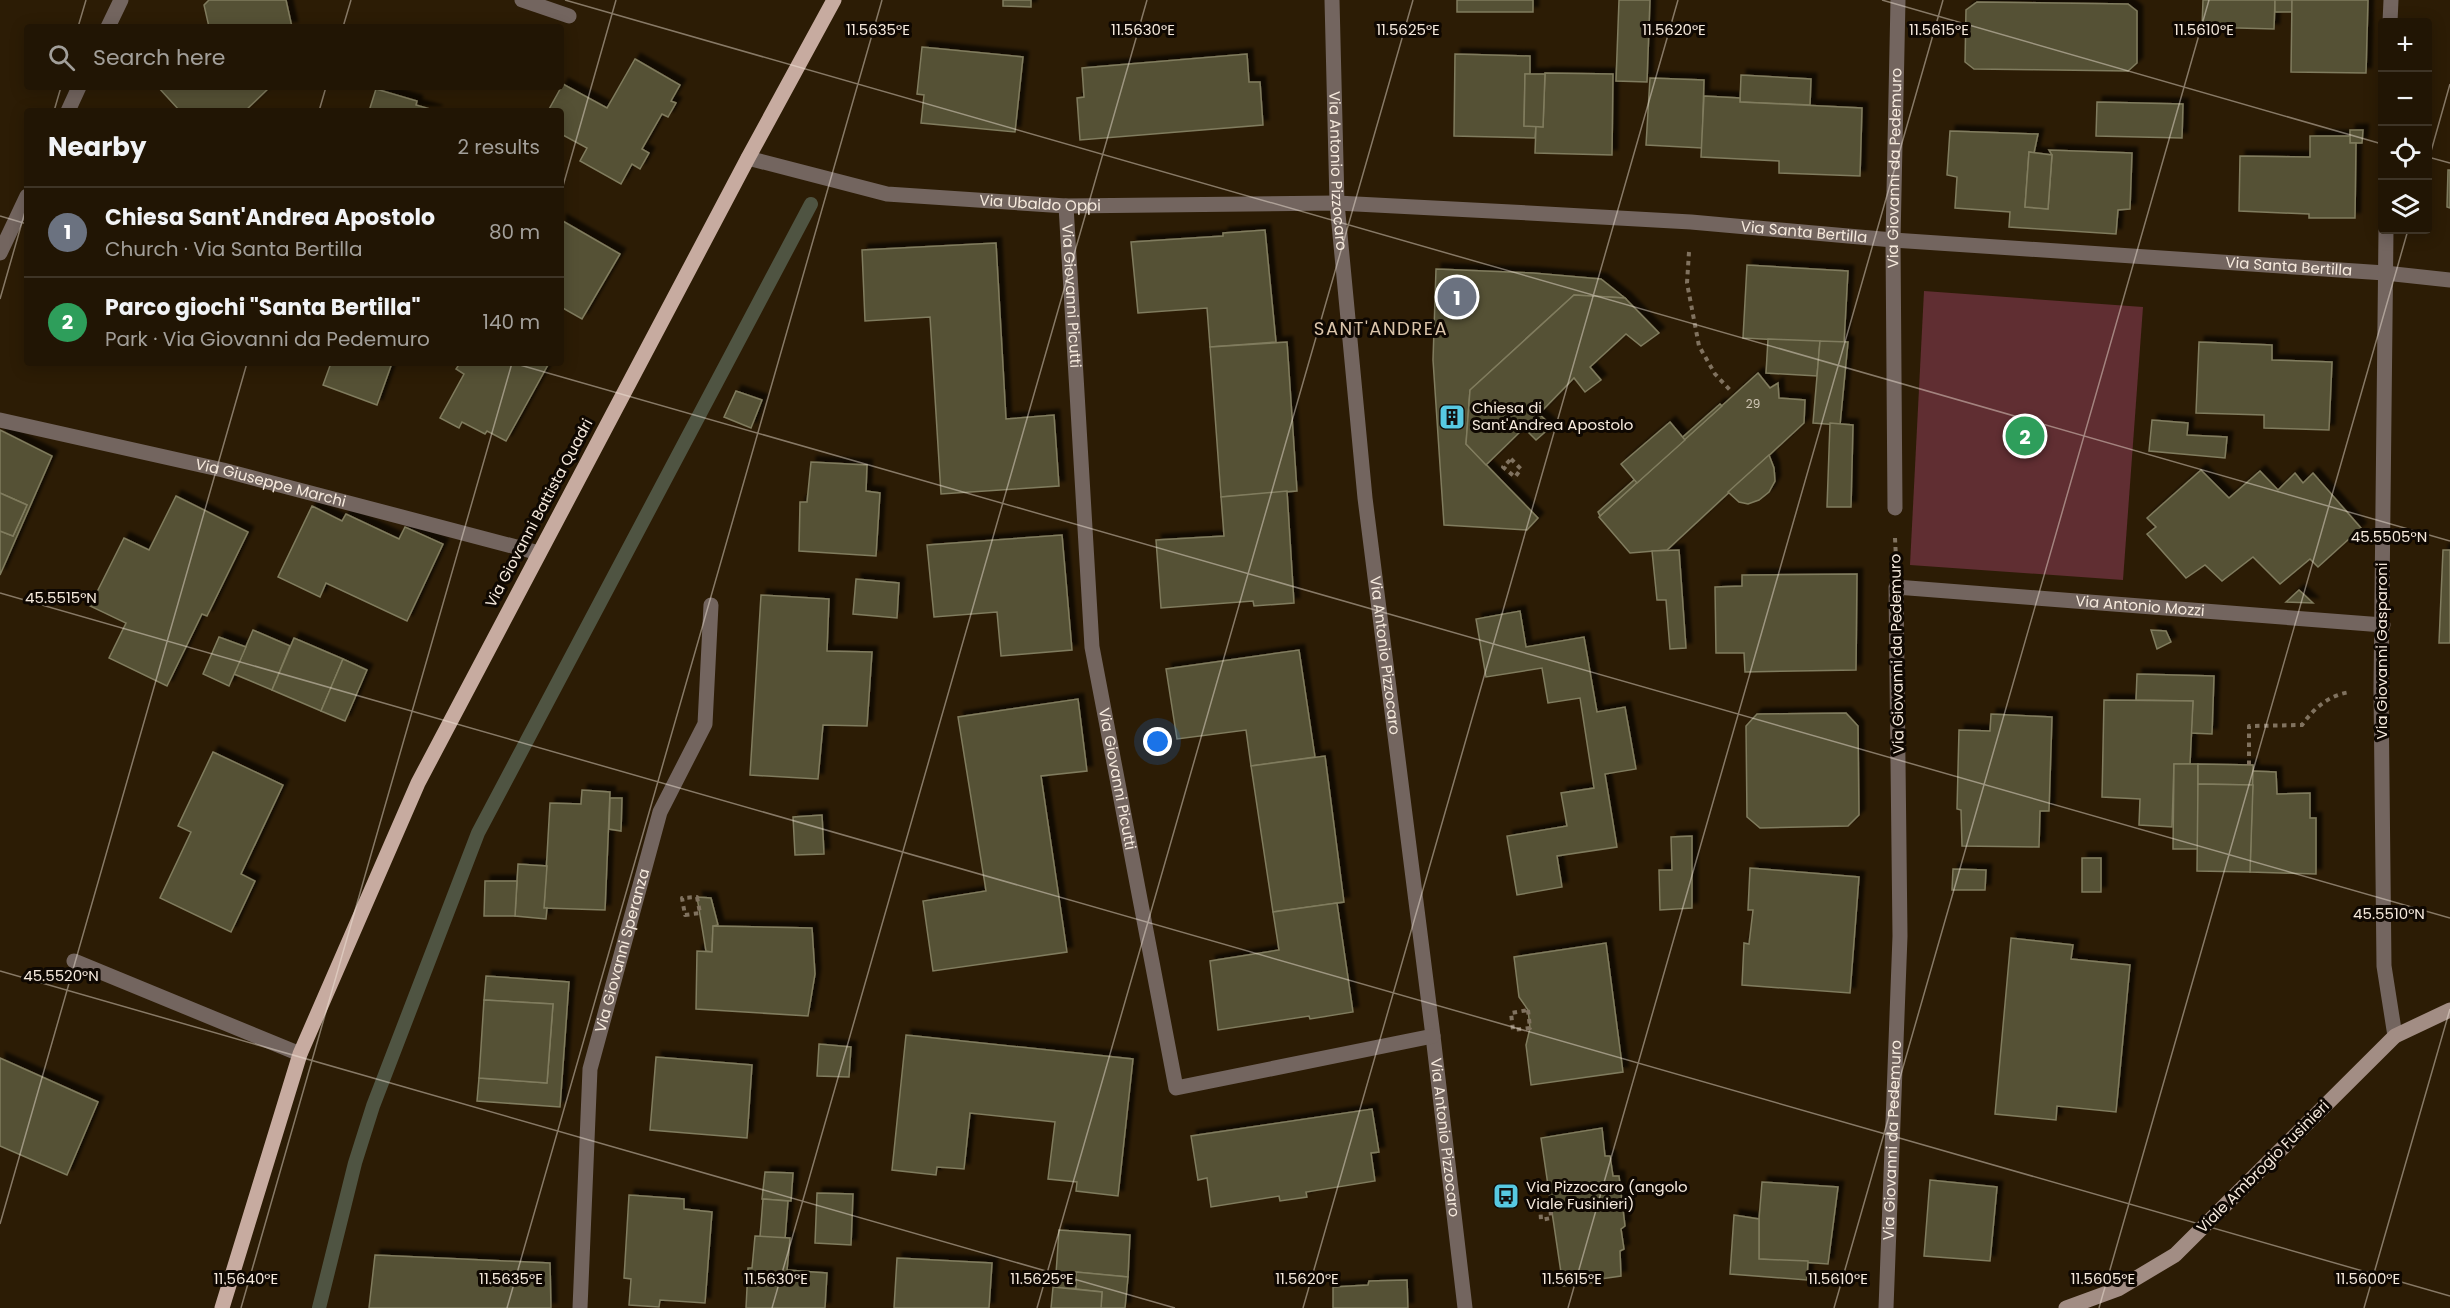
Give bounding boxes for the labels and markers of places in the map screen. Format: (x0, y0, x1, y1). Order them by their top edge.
pin: 1 (1438, 274, 1476, 320)
place label: Chiesa di Sant'Andrea Apostolo (1472, 397, 1633, 435)
building icon: Chiesa di Sant'Andrea Apostolo (1437, 402, 1467, 432)
pin: 2 (2006, 414, 2044, 458)
place label: Via Pizzocaro (angolo Viale Fusinieri) (1526, 1176, 1688, 1214)
bus stop icon: Via Pizzocaro (angolo Viale Fusinieri) (1491, 1181, 1521, 1211)

